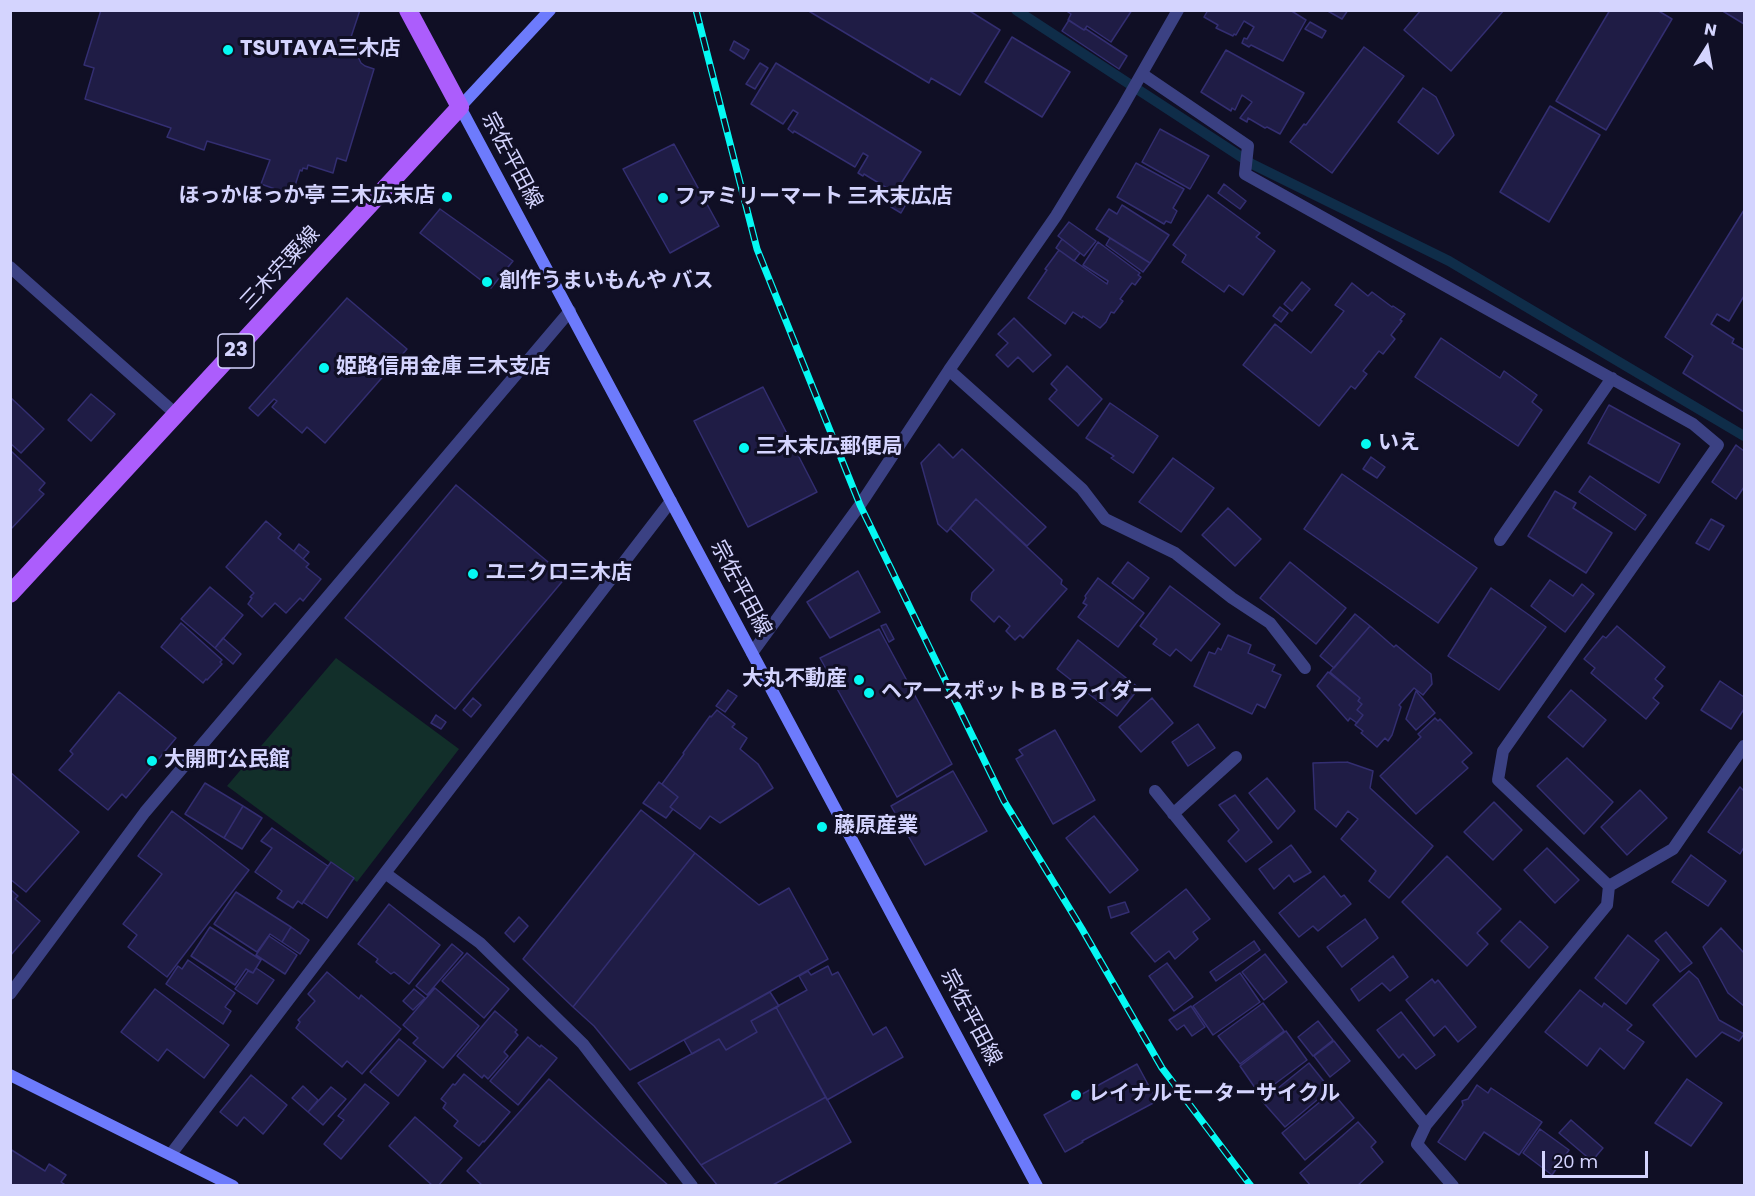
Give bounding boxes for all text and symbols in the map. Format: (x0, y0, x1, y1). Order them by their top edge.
text: N (1702, 17, 1719, 42)
north arrow (1677, 18, 1737, 78)
place label: TSUTAYA三木店 (240, 37, 401, 63)
marker: TSUTAYA三木店 (221, 43, 235, 57)
street label: 宗佐平田線 (475, 109, 547, 213)
place label: ほっかほっか亭 三木広末店 (179, 184, 435, 210)
place label: ファミリーマート 三木末広店 (675, 185, 952, 211)
marker: ほっかほっか亭 三木広末店 (440, 190, 454, 204)
marker: ファミリーマート 三木末広店 (656, 191, 670, 205)
street label: 三木宍粟線 (236, 222, 326, 316)
place label: 創作うまいもんや バス (499, 269, 713, 295)
marker: 創作うまいもんや バス (480, 275, 494, 289)
road number: 23 (218, 334, 254, 368)
place label: 姫路信用金庫 三木支店 (336, 355, 550, 381)
marker: 姫路信用金庫 三木支店 (317, 361, 331, 375)
place label: いえ (1378, 431, 1420, 457)
place label: 三木末広郵便局 (756, 435, 903, 461)
marker: いえ (1359, 437, 1373, 451)
marker: 三木末広郵便局 (737, 441, 751, 455)
street label: 宗佐平田線 (704, 537, 776, 641)
place label: ユニクロ三木店 (485, 561, 632, 587)
marker: ユニクロ三木店 (466, 567, 480, 581)
place label: 大丸不動産 (742, 667, 847, 693)
marker: 大丸不動産 (852, 673, 866, 687)
place label: ヘアースポットＢＢライダー (881, 680, 1153, 706)
marker: ヘアースポットＢＢライダー (862, 686, 876, 700)
place label: 大開町公民館 (164, 748, 290, 774)
marker: 大開町公民館 (145, 754, 159, 768)
place label: 藤原産業 (834, 814, 918, 840)
marker: 藤原産業 (815, 820, 829, 834)
street label: 宗佐平田線 (934, 966, 1006, 1070)
place label: レイナルモーターサイクル (1088, 1082, 1340, 1108)
marker: レイナルモーターサイクル (1069, 1088, 1083, 1102)
scale bar (1545, 1139, 1652, 1177)
text: 20 m (1553, 1149, 1598, 1174)

